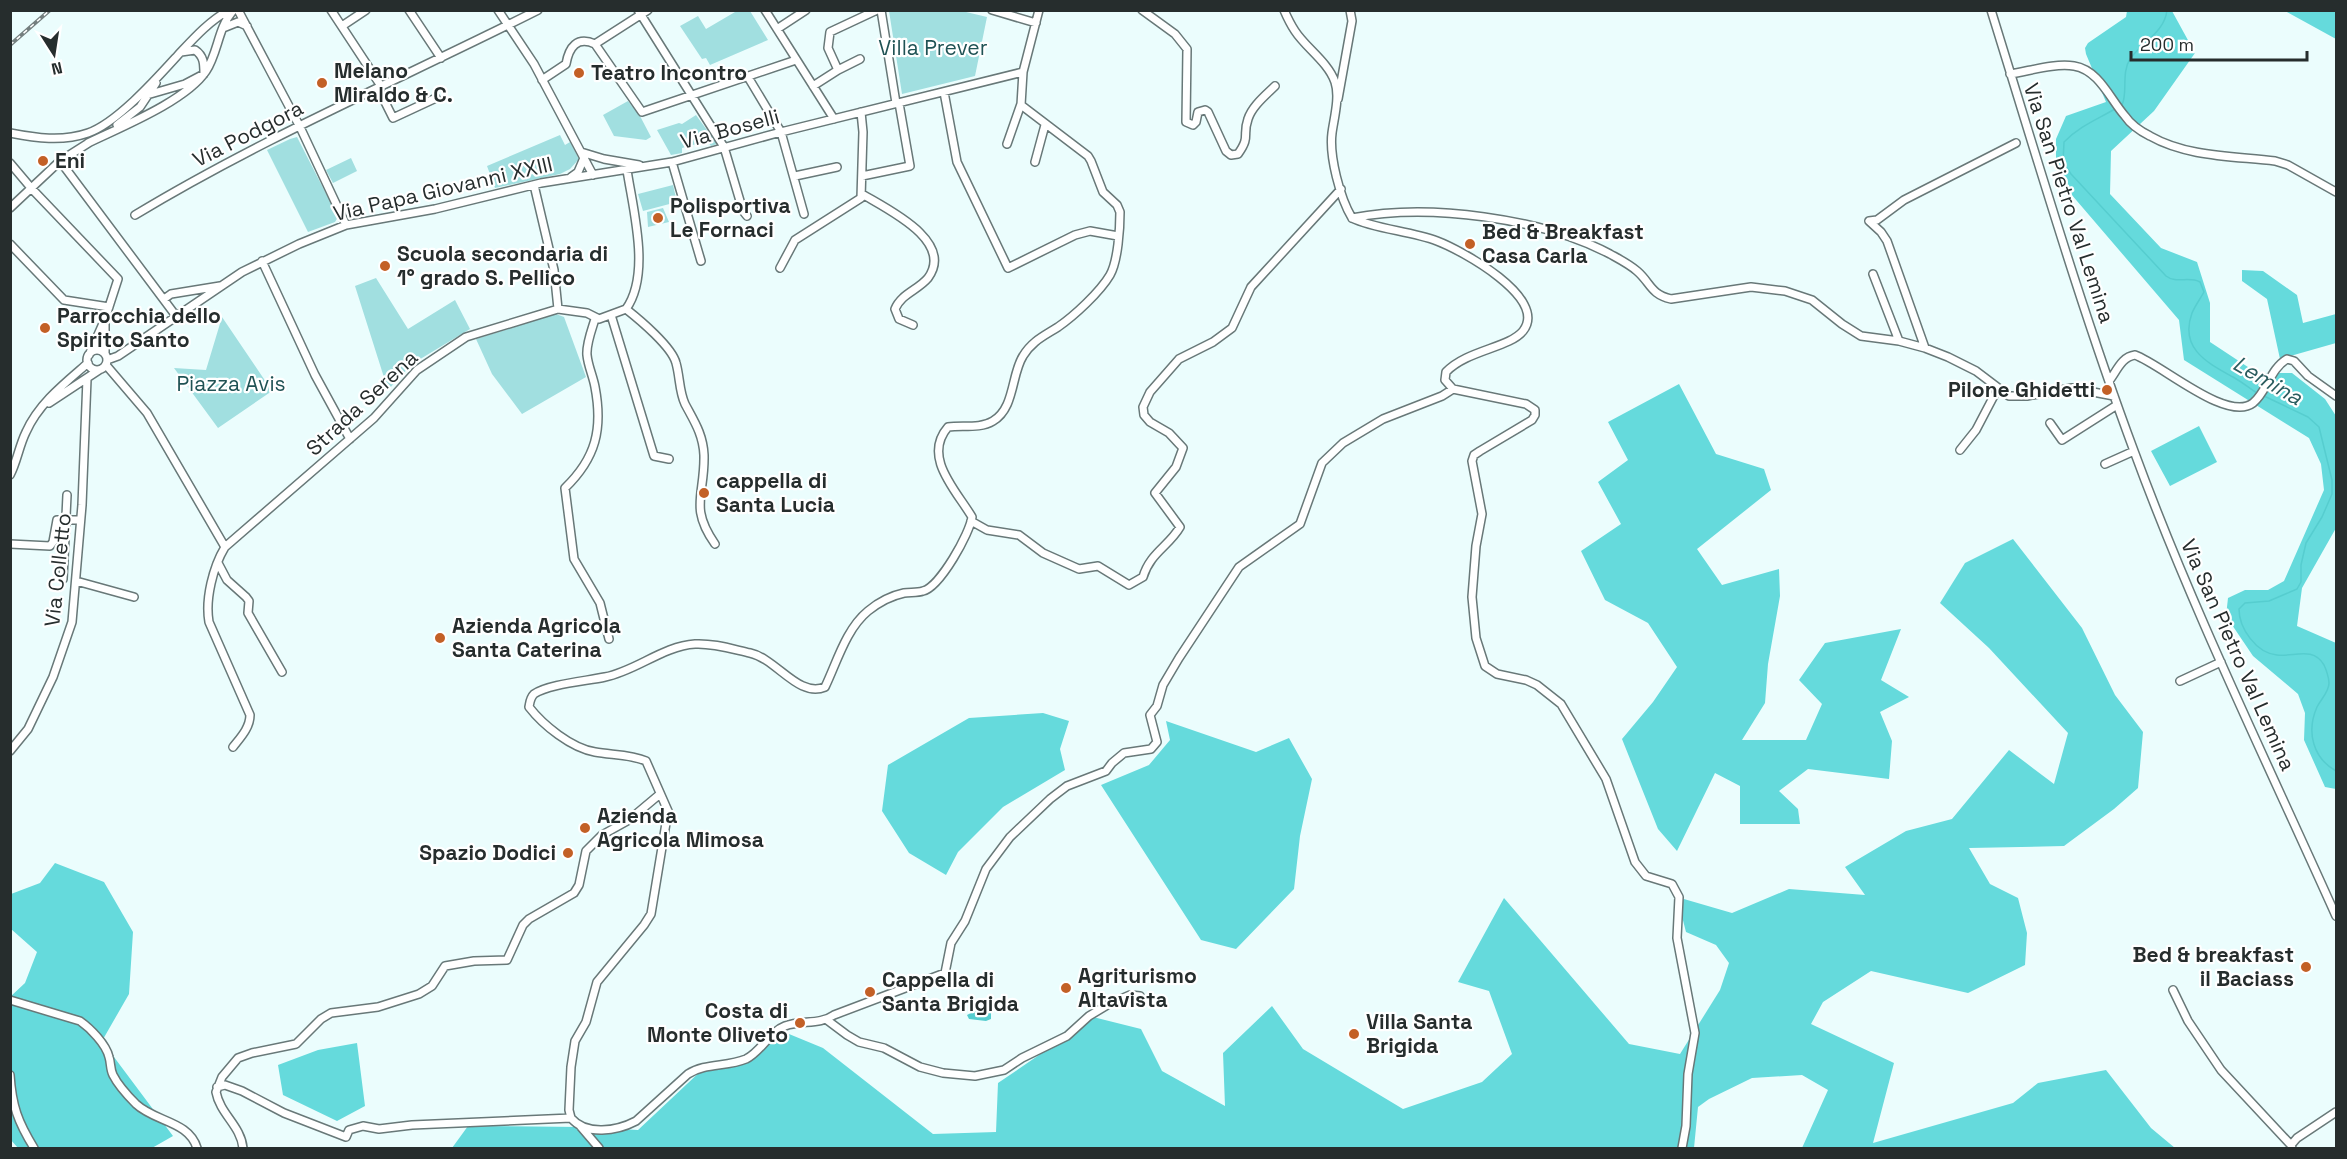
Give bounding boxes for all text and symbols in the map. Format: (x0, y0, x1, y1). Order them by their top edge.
north arrow (24, 24, 84, 84)
scale bar (2131, 24, 2306, 62)
text: 200 m (2140, 33, 2194, 56)
park label: Villa Prever (878, 34, 988, 61)
text: N (50, 57, 64, 80)
place label: Melano Miraldo & C. (334, 57, 453, 108)
place label: Teatro Incontro (591, 59, 747, 86)
marker: Teatro Incontro (572, 66, 586, 80)
marker: Melano Miraldo & C. (315, 76, 329, 90)
street label: Via San Pietro Val Lemina (2018, 79, 2121, 326)
street label: Via Podgora (188, 94, 308, 173)
street label: Via Boselli (677, 102, 782, 155)
place label: Eni (55, 147, 85, 174)
street label: Via Papa Giovanni XXIII (331, 150, 555, 227)
marker: Eni (36, 154, 50, 168)
place label: Polisportiva Le Fornaci (670, 192, 791, 243)
marker: Polisportiva Le Fornaci (651, 211, 665, 225)
place label: Bed & Breakfast Casa Carla (1482, 218, 1644, 269)
marker: Bed & Breakfast Casa Carla (1463, 237, 1477, 251)
place label: Scuola secondaria di 1° grado S. Pellico (397, 240, 608, 291)
marker: Scuola secondaria di 1° grado S. Pellico (378, 259, 392, 273)
place label: Parrocchia dello Spirito Santo (57, 302, 221, 353)
marker: Parrocchia dello Spirito Santo (38, 321, 52, 335)
street label: Strada Serena (300, 344, 423, 461)
water label: Lemina (2228, 349, 2308, 411)
park label: Piazza Avis (176, 370, 286, 397)
place label: Pilone Ghidetti (1948, 376, 2095, 403)
marker: Pilone Ghidetti (2100, 383, 2114, 397)
place label: cappella di Santa Lucia (716, 467, 835, 518)
marker: cappella di Santa Lucia (697, 486, 711, 500)
street label: Via Colletto (38, 512, 77, 628)
street label: Via San Pietro Val Lemina (2175, 535, 2302, 775)
place label: Azienda Agricola Santa Caterina (452, 612, 621, 663)
marker: Azienda Agricola Santa Caterina (433, 631, 447, 645)
place label: Azienda Agricola Mimosa (597, 802, 764, 853)
marker: Azienda Agricola Mimosa (578, 821, 592, 835)
place label: Spazio Dodici (419, 839, 556, 866)
marker: Spazio Dodici (561, 846, 575, 860)
place label: Bed & breakfast il Baciass (2133, 941, 2294, 992)
marker: Bed & breakfast il Baciass (2299, 960, 2313, 974)
place label: Agriturismo Altavista (1078, 962, 1197, 1013)
place label: Cappella di Santa Brigida (882, 966, 1019, 1017)
marker: Agriturismo Altavista (1059, 981, 1073, 995)
marker: Cappella di Santa Brigida (863, 985, 877, 999)
place label: Costa di Monte Oliveto (647, 997, 788, 1048)
place label: Villa Santa Brigida (1366, 1008, 1472, 1059)
marker: Costa di Monte Oliveto (793, 1016, 807, 1030)
marker: Villa Santa Brigida (1347, 1027, 1361, 1041)

